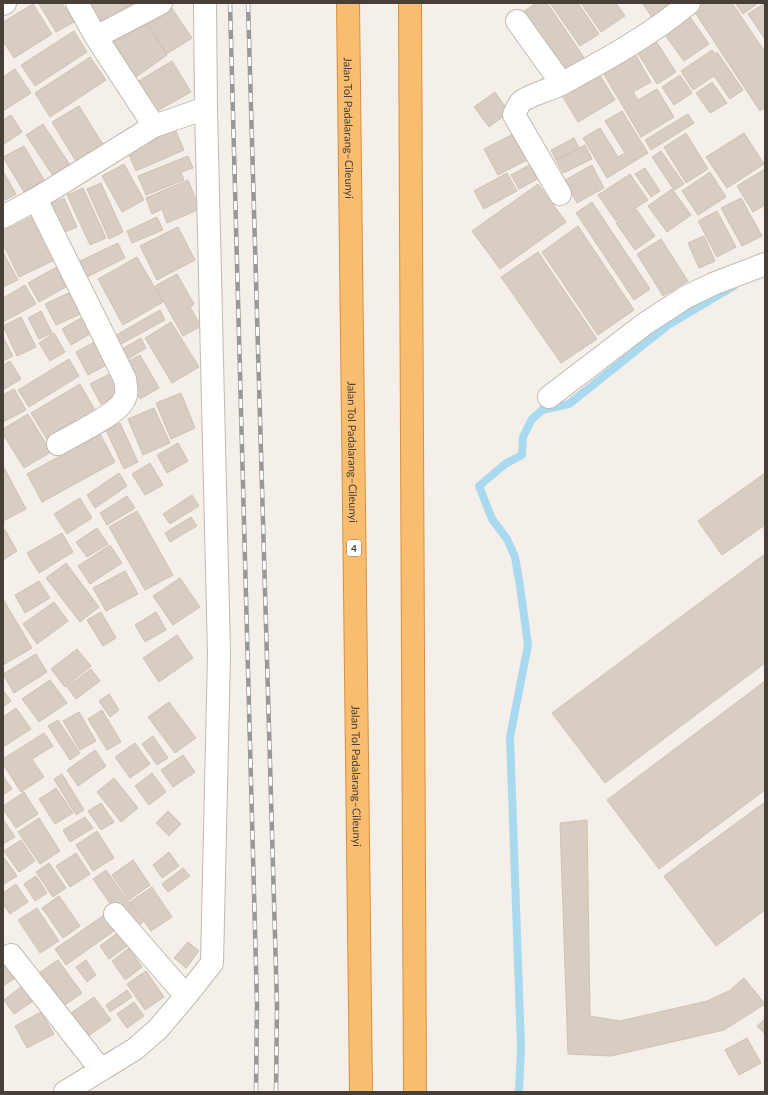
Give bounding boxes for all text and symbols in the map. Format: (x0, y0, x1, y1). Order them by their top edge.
street label: Jalan Tol Padalarang–Cileunyi (342, 57, 357, 199)
street label: Jalan Tol Padalarang–Cileunyi (346, 381, 361, 523)
road number: 4 (347, 540, 361, 556)
street label: Jalan Tol Padalarang–Cileunyi (350, 705, 365, 847)

